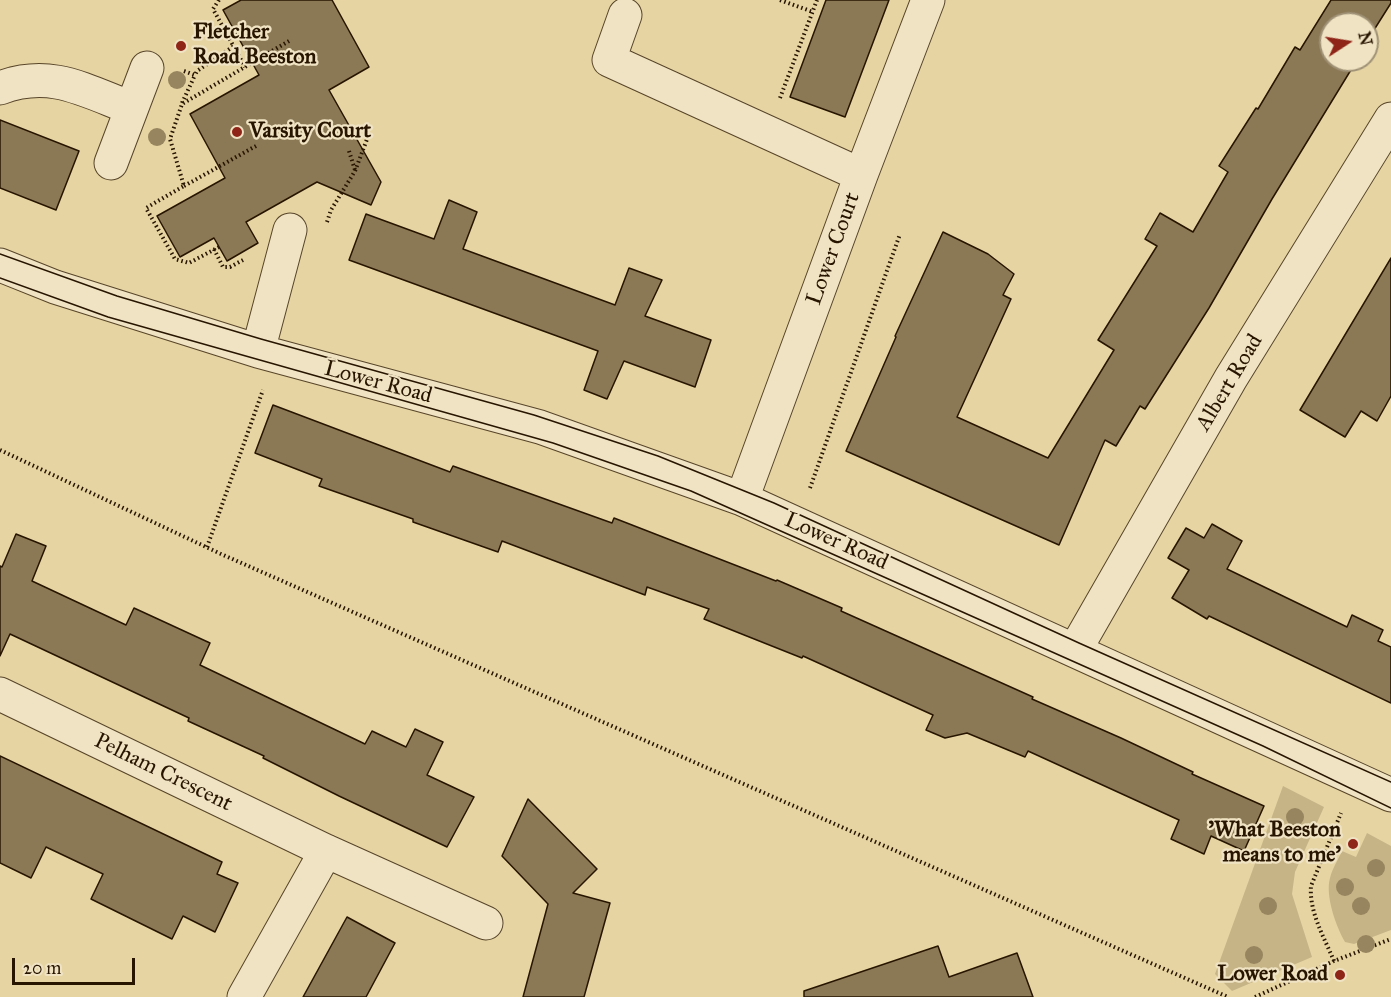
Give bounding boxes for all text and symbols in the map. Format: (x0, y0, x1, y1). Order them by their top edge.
north arrow (1319, 12, 1379, 72)
place label: Fletcher Road Beeston (193, 20, 316, 72)
text: N (1354, 30, 1376, 47)
marker: Fletcher Road Beeston (174, 39, 188, 53)
place label: Varsity Court (249, 119, 371, 145)
marker: Varsity Court (230, 125, 244, 139)
street label: Lower Court (801, 189, 867, 309)
street label: Albert Road (1191, 330, 1269, 436)
street label: Lower Road (321, 356, 435, 410)
street label: Lower Road (780, 507, 892, 577)
street label: Pelham Crescent (90, 728, 236, 818)
place label: 'What Beeston means to me' (1209, 818, 1341, 870)
marker: 'What Beeston means to me' (1346, 837, 1360, 851)
scale bar (15, 946, 138, 984)
text: 20 m (23, 957, 61, 979)
place label: Lower Road (1217, 962, 1328, 988)
marker: Lower Road (1333, 968, 1347, 982)

